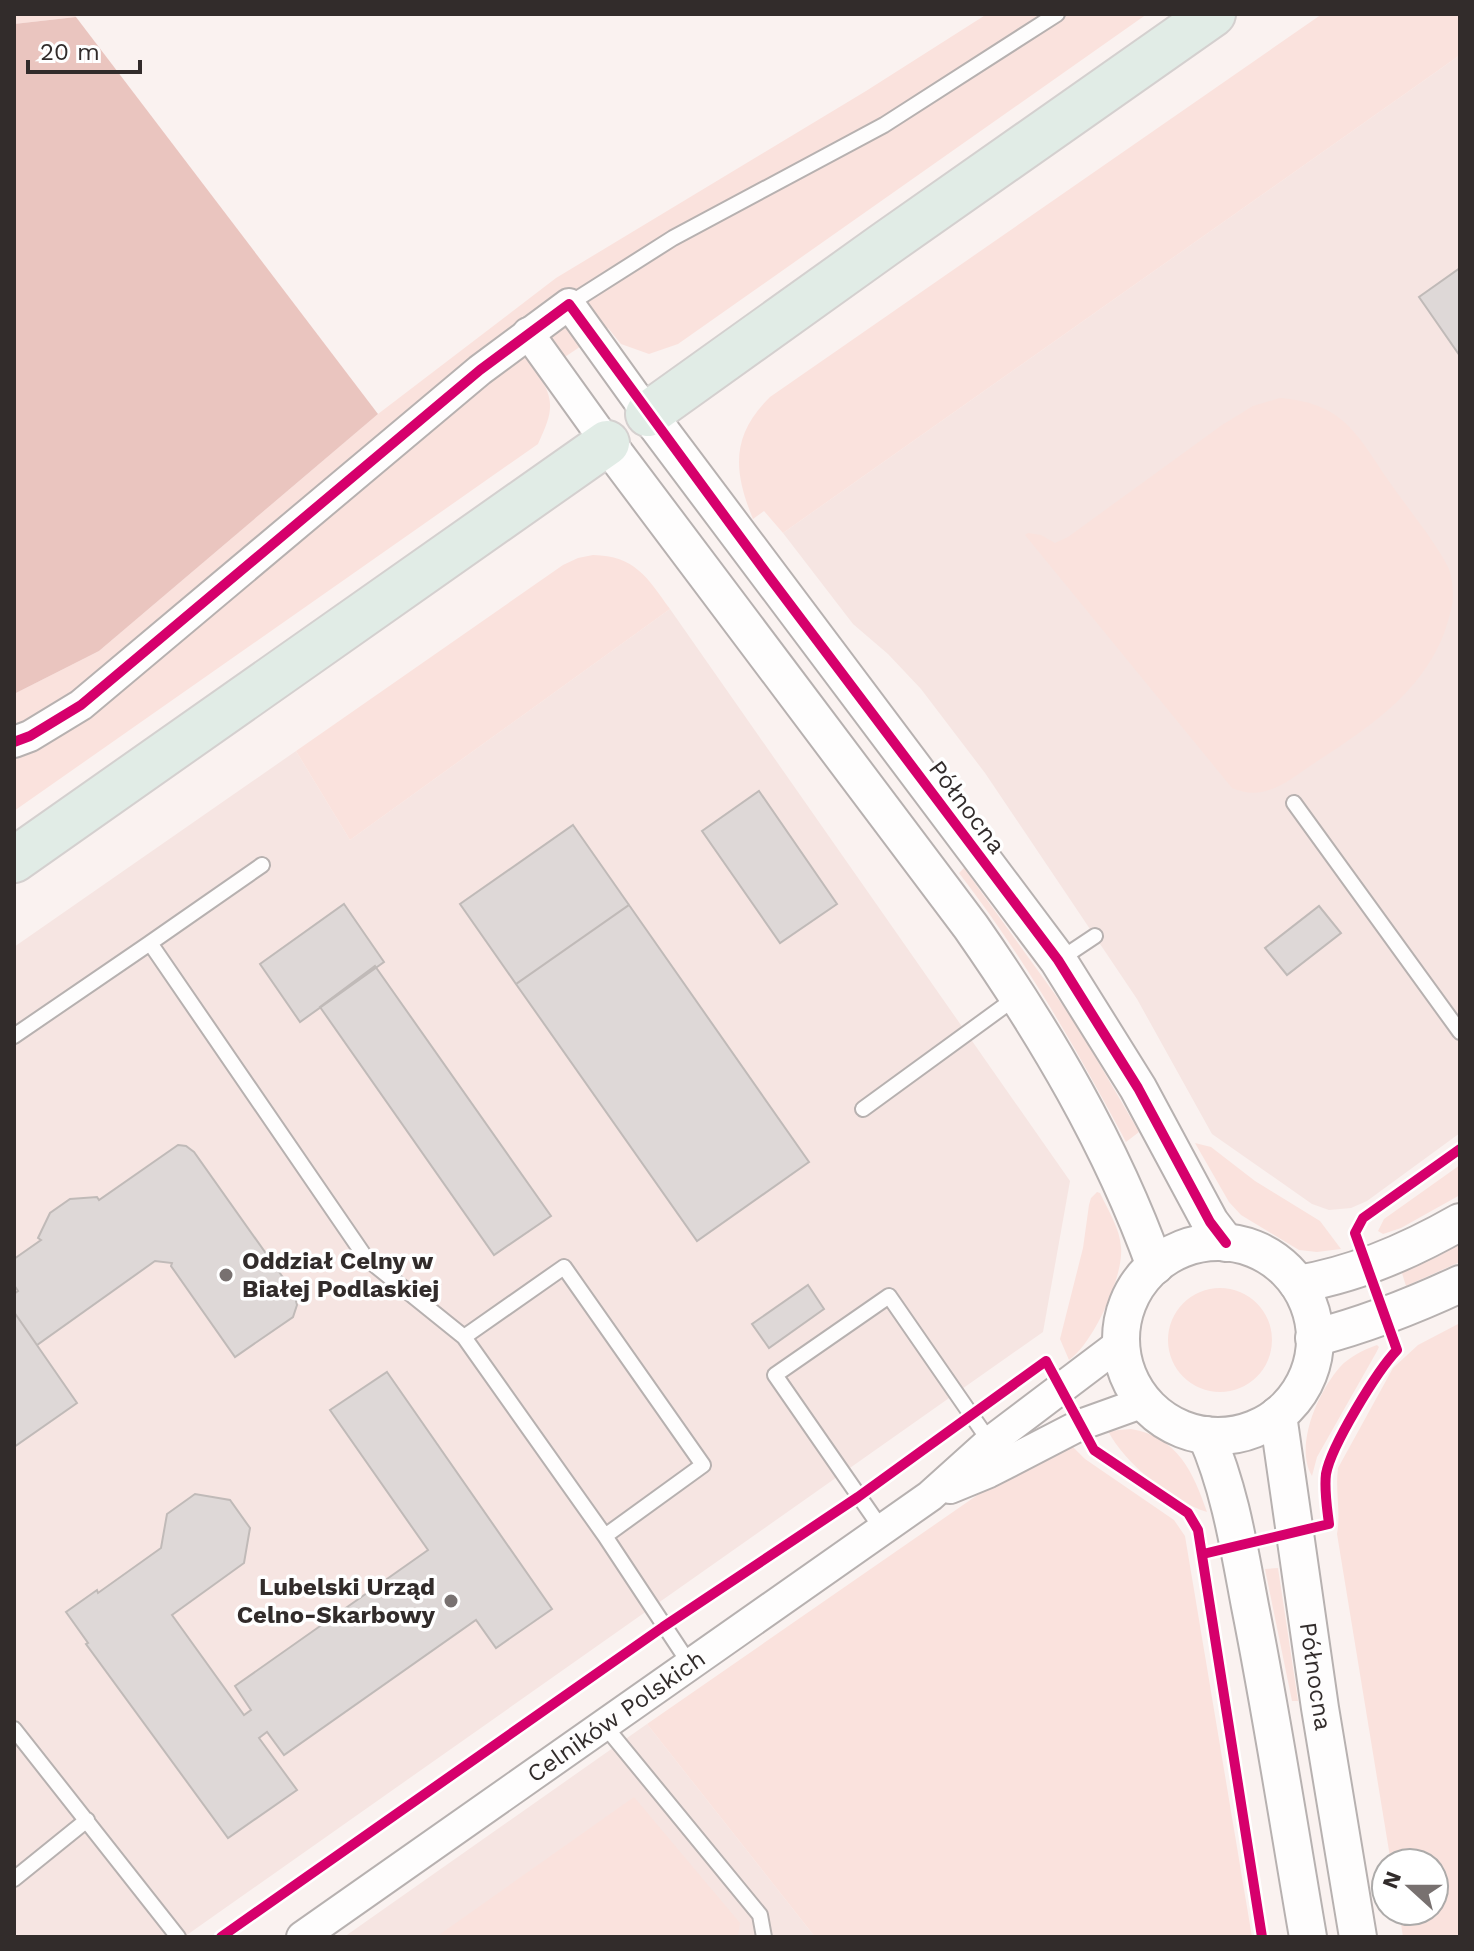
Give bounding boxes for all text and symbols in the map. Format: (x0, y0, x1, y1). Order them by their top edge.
scale bar (28, 24, 140, 74)
text: 20 m (40, 38, 100, 66)
street label: Północna (923, 755, 1011, 859)
place label: Oddział Celny w Białej Podlaskiej (242, 1247, 439, 1303)
marker: Oddział Celny w Białej Podlaskiej (217, 1266, 235, 1284)
place label: Lubelski Urząd Celno-Skarbowy (237, 1573, 435, 1629)
marker: Lubelski Urząd Celno-Skarbowy (442, 1592, 460, 1610)
street label: Północna (1294, 1620, 1337, 1732)
street label: Celników Polskich (522, 1644, 711, 1788)
north arrow (1370, 1847, 1450, 1927)
text: N (1377, 1868, 1406, 1892)

